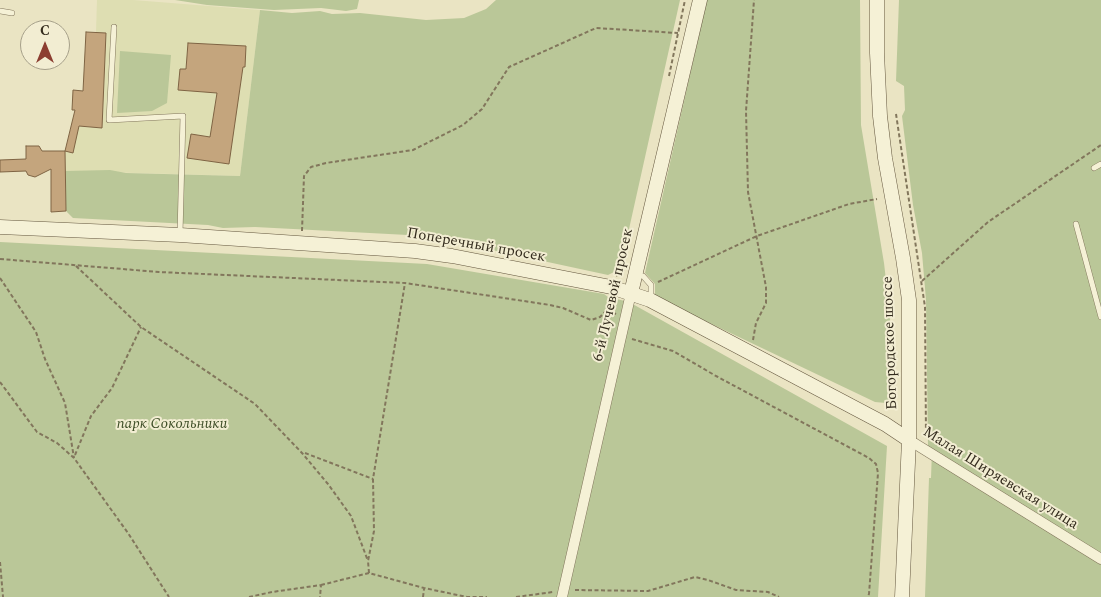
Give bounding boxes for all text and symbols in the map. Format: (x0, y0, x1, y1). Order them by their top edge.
north arrow (20, 20, 70, 70)
text: С (40, 20, 50, 41)
street label: Поперечный просек (405, 225, 547, 267)
street label: 6-й Лучевой просек (590, 227, 638, 363)
street label: Богородское шоссе (880, 276, 902, 410)
park label: парк Сокольники (117, 416, 227, 434)
street label: Малая Ширяевская улица (919, 424, 1081, 534)

